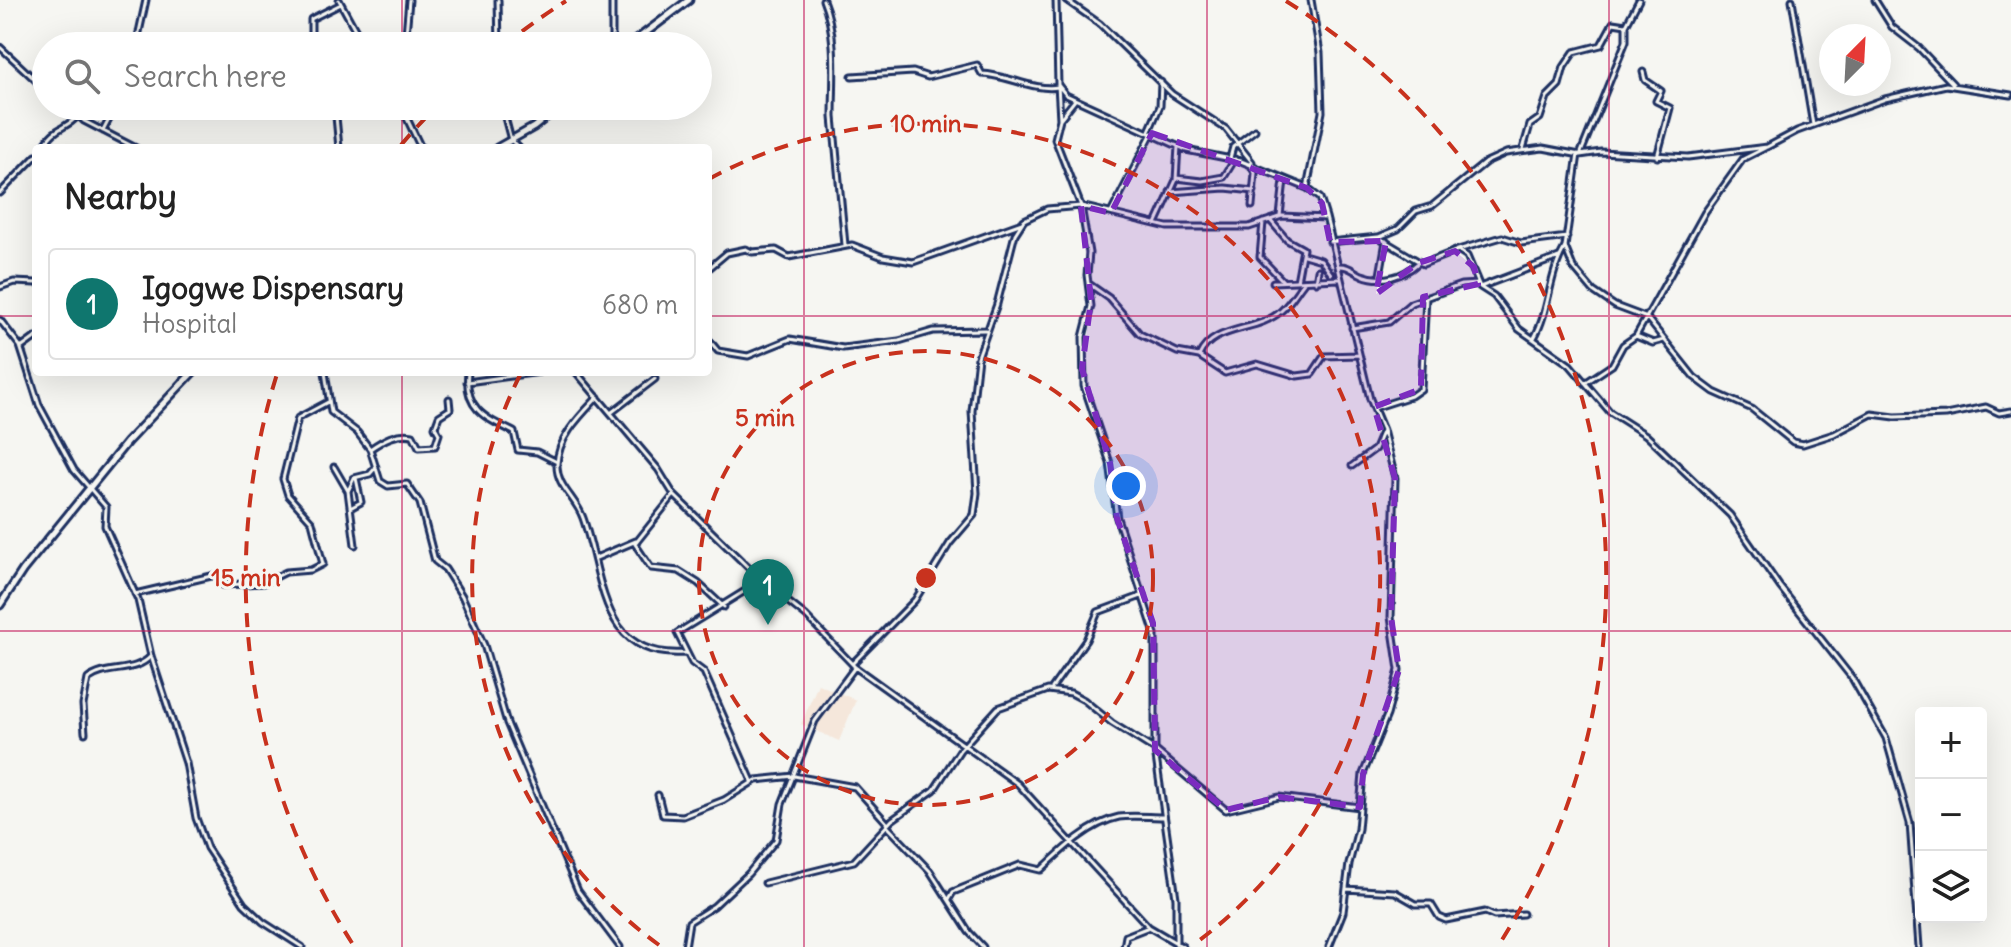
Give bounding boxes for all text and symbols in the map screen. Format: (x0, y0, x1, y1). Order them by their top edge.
north arrow (1819, 24, 1891, 96)
search box (32, 32, 712, 120)
icon: search (60, 54, 104, 98)
text: Search here (124, 57, 287, 95)
text: 10 min (890, 108, 962, 138)
text: Nearby (64, 175, 177, 218)
text: Igogwe Dispensary (142, 269, 404, 307)
text: 1 (87, 288, 97, 321)
text: 680 m (602, 288, 678, 321)
text: Hospital (142, 307, 237, 340)
text: 5 min (735, 402, 795, 432)
your location (1106, 466, 1146, 506)
pin: 1 (742, 559, 794, 625)
text: 15 min (211, 562, 281, 592)
centre of rings (912, 564, 940, 592)
map controls (1915, 707, 1987, 923)
button: + (1915, 707, 1987, 779)
button: − (1915, 779, 1987, 851)
button: layers (1915, 851, 1987, 923)

